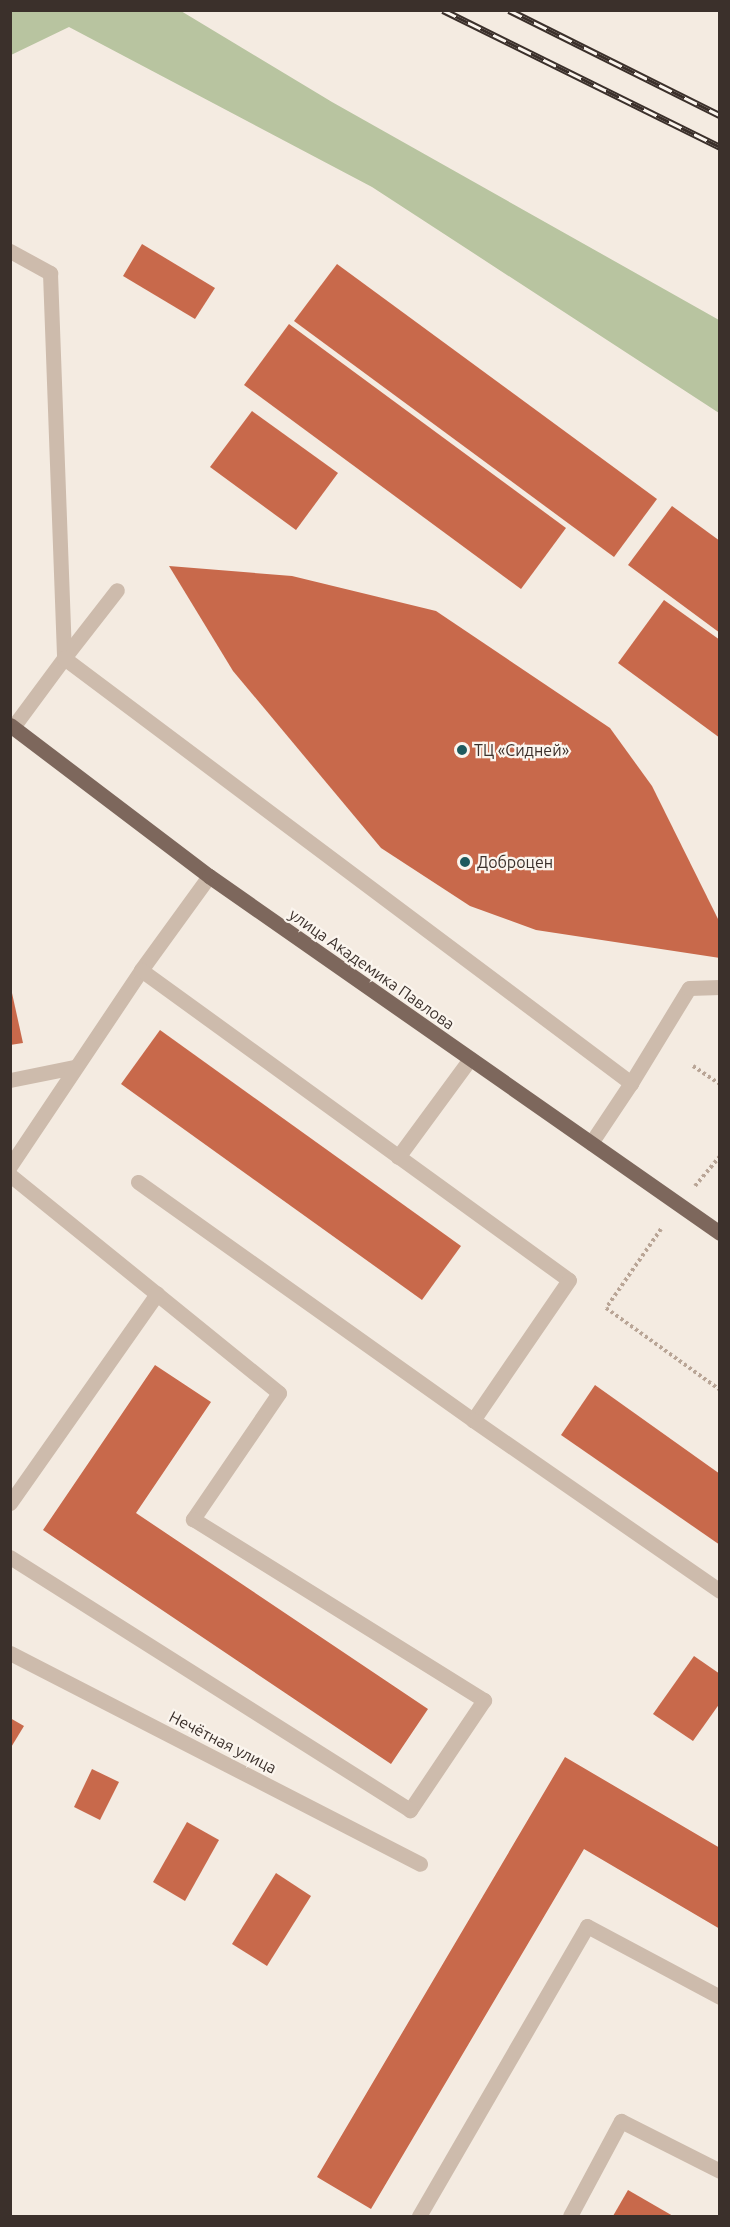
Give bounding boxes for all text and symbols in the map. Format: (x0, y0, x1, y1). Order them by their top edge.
place label: ТЦ «Сидней» (474, 740, 569, 760)
marker: ТЦ «Сидней» (455, 743, 469, 757)
place label: Доброцен (477, 852, 553, 872)
marker: Доброцен (458, 855, 472, 869)
street label: улица Академика Павлова (286, 904, 458, 1034)
street label: Нечётная улица (166, 1707, 280, 1777)

